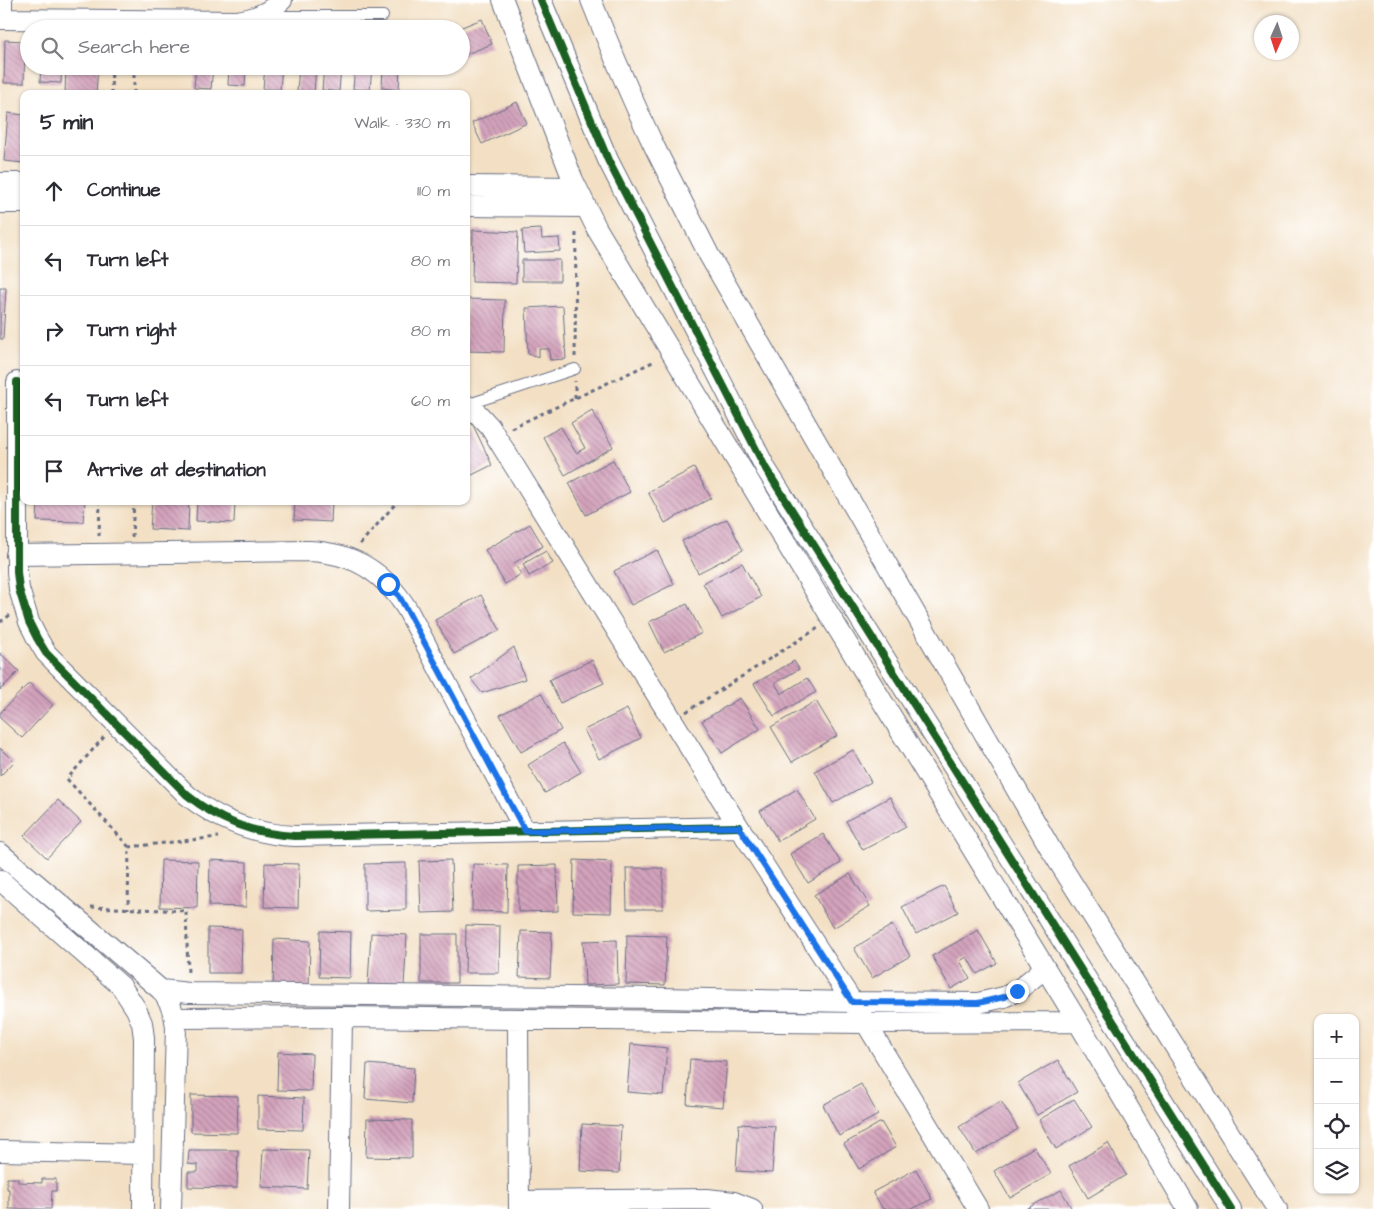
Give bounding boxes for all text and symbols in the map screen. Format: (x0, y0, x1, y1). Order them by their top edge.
north arrow (1254, 15, 1299, 60)
search box (20, 20, 470, 75)
icon: search (38, 34, 66, 62)
text: Search here (78, 34, 190, 61)
text: 5 min (40, 108, 93, 137)
text: Walk · 330 m (354, 112, 450, 134)
icon: ahead (40, 177, 68, 205)
text: Continue (87, 177, 161, 204)
text: 110 m (417, 180, 450, 202)
icon: left (40, 247, 68, 275)
text: Turn left (87, 247, 168, 274)
text: 80 m (411, 250, 450, 272)
icon: right (40, 317, 68, 345)
text: Turn right (87, 317, 176, 344)
text: 80 m (411, 320, 450, 342)
icon: left (40, 387, 68, 415)
text: Turn left (87, 387, 168, 414)
text: 60 m (411, 390, 450, 412)
icon: arrive (40, 457, 68, 485)
text: Arrive at destination (87, 457, 266, 484)
route start (377, 573, 400, 596)
route end (1006, 980, 1029, 1003)
map controls (1314, 1014, 1359, 1194)
button: + (1314, 1014, 1359, 1059)
button: − (1314, 1059, 1359, 1104)
button: locate (1314, 1104, 1359, 1149)
button: layers (1314, 1149, 1359, 1194)

